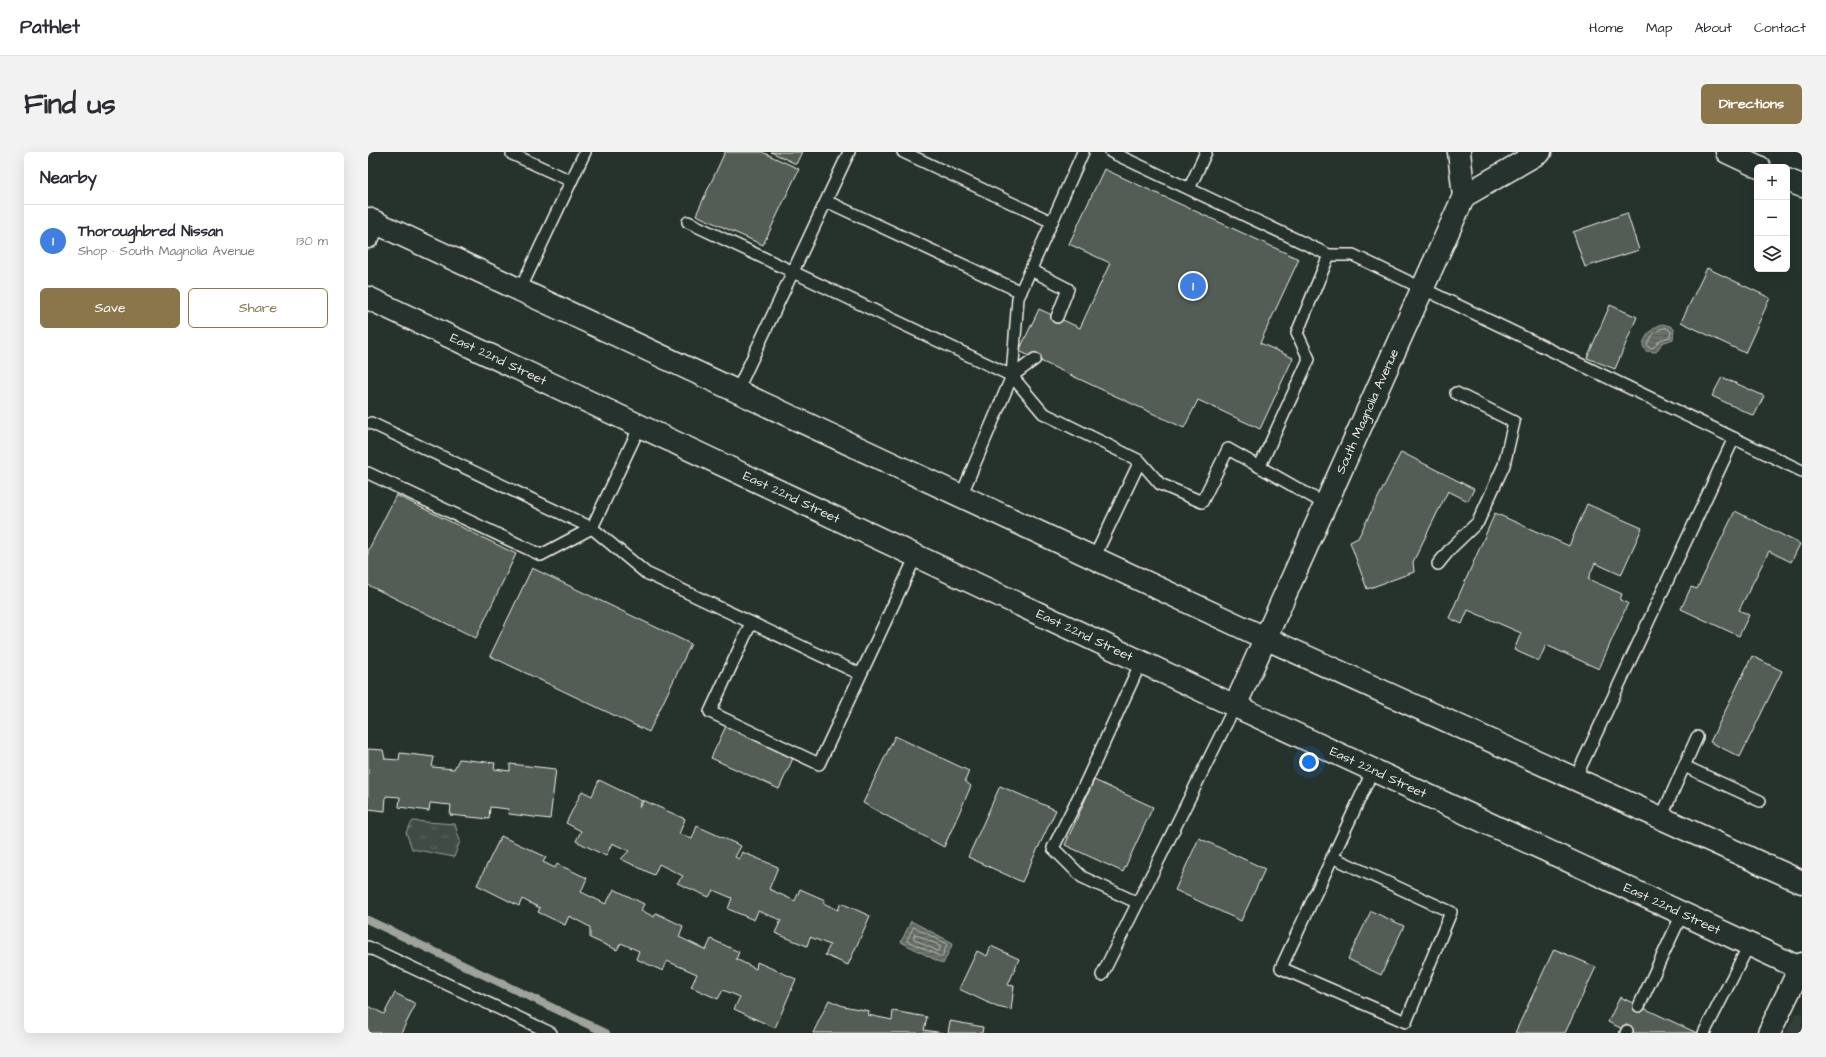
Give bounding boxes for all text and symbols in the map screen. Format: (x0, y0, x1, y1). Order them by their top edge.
text: Pathlet (20, 14, 80, 41)
text: Home (1589, 18, 1624, 38)
text: Map (1646, 18, 1672, 38)
text: About (1694, 18, 1732, 38)
text: Contact (1754, 18, 1806, 38)
button: Directions (1701, 84, 1802, 124)
text: Find us (24, 85, 115, 124)
map controls (1754, 164, 1790, 272)
button: + (1754, 164, 1790, 200)
text: Nearby (40, 166, 97, 190)
button: − (1754, 200, 1790, 236)
text: Thoroughbred Nissan (78, 221, 223, 242)
text: 1 (52, 232, 54, 250)
text: 130 m (296, 232, 328, 250)
button: layers (1754, 236, 1790, 272)
text: Shop · South Magnolia Avenue (78, 242, 255, 260)
pin: 1 (1180, 271, 1206, 301)
button: Save (40, 288, 180, 328)
button: Share (188, 288, 328, 328)
street label: East 22nd Street (447, 329, 550, 390)
street label: South Magnolia Avenue (1331, 346, 1403, 477)
street label: East 22nd Street (740, 467, 843, 528)
street label: East 22nd Street (1033, 605, 1137, 666)
street label: East 22nd Street (1327, 742, 1430, 803)
your location (1299, 752, 1319, 772)
street label: East 22nd Street (1621, 879, 1724, 939)

